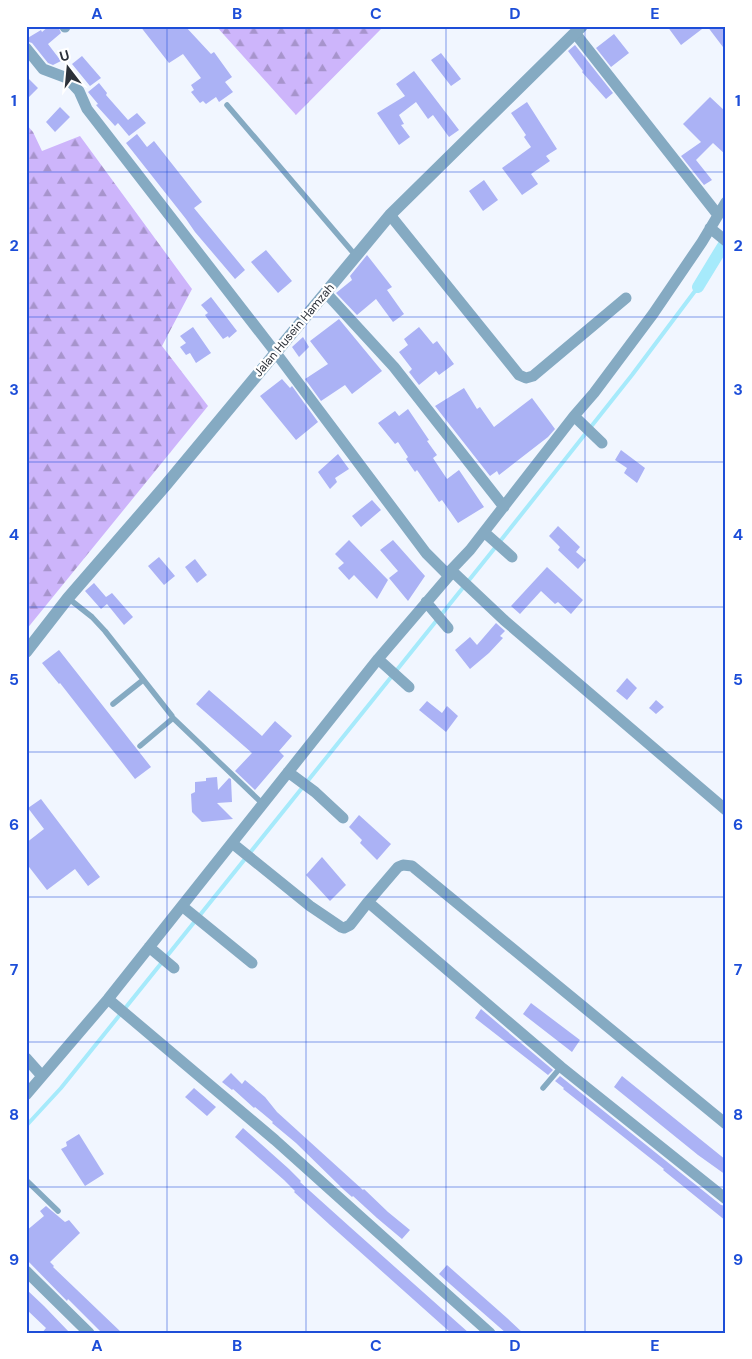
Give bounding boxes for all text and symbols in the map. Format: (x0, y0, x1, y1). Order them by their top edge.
text: A (91, 3, 103, 24)
text: B (232, 3, 242, 24)
text: C (370, 3, 382, 24)
text: D (509, 3, 521, 24)
text: E (650, 3, 660, 24)
north arrow (42, 42, 92, 92)
text: U (57, 46, 72, 65)
text: 1 (11, 90, 17, 111)
text: 1 (735, 90, 741, 111)
text: 2 (9, 235, 19, 256)
text: 2 (733, 235, 743, 256)
street label: Jalan Husein Hamzah (250, 280, 338, 380)
text: 3 (9, 379, 19, 400)
text: 3 (733, 379, 743, 400)
text: 4 (9, 524, 19, 545)
text: 4 (733, 524, 743, 545)
text: 5 (9, 669, 19, 690)
text: 5 (733, 669, 743, 690)
text: 6 (9, 814, 19, 835)
text: 6 (733, 814, 743, 835)
text: 7 (10, 959, 19, 980)
text: 7 (734, 959, 743, 980)
text: 8 (9, 1104, 19, 1125)
text: 8 (733, 1104, 743, 1125)
text: 9 (9, 1249, 19, 1270)
text: 9 (733, 1249, 743, 1270)
text: A (91, 1335, 103, 1356)
text: B (232, 1335, 242, 1356)
text: C (370, 1335, 382, 1356)
text: D (509, 1335, 521, 1356)
text: E (650, 1335, 660, 1356)

